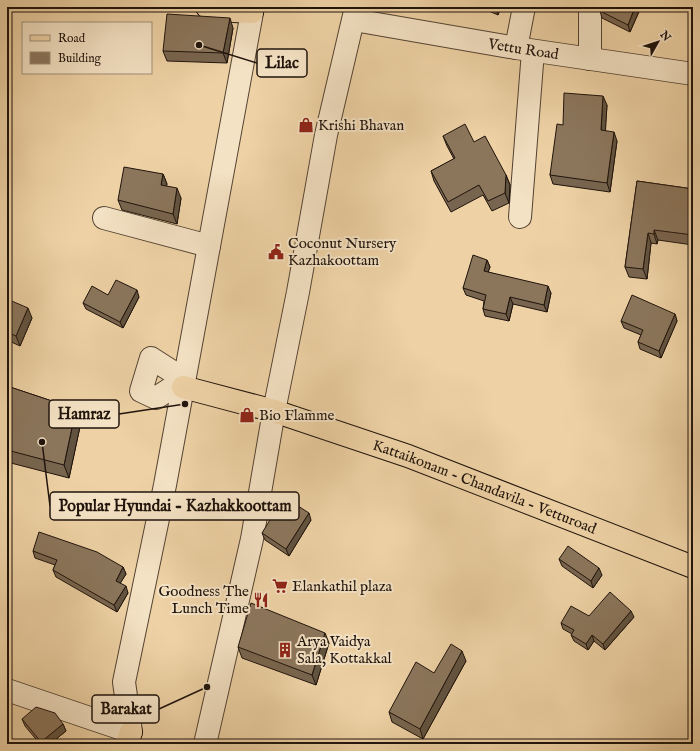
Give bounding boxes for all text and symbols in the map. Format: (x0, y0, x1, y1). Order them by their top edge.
legend (22, 22, 152, 74)
north arrow (638, 22, 678, 62)
text: N (656, 27, 674, 45)
text: Road (58, 31, 86, 46)
street label: Vettu Road (486, 34, 561, 64)
callout: Lilac (257, 49, 307, 77)
text: Building (58, 51, 102, 66)
text: Lilac (265, 54, 299, 74)
shop icon: Krishi Bhavan (297, 116, 315, 134)
place label: Krishi Bhavan (318, 116, 404, 135)
place label: Coconut Nursery Kazhakoottam (288, 234, 397, 270)
public building icon: Coconut Nursery Kazhakoottam (267, 243, 285, 261)
callout: Hamraz (49, 400, 119, 428)
text: Hamraz (57, 405, 111, 425)
shop icon: Bio Flamme (238, 406, 256, 424)
place label: Bio Flamme (259, 406, 334, 425)
street label: Kattaikonam - Chandavila - Vetturoad (370, 436, 600, 539)
callout: Popular Hyundai - Kazhakkoottam (50, 492, 299, 520)
text: Popular Hyundai - Kazhakkoottam (58, 497, 292, 517)
supermarket icon: Elankathil plaza (271, 577, 289, 595)
place label: Elankathil plaza (292, 577, 393, 596)
place label: Goodness The Lunch Time (158, 582, 249, 618)
restaurant icon: Goodness The Lunch Time (252, 591, 270, 609)
place label: Arya Vaidya Sala, Kottakkal (296, 632, 392, 668)
building icon: Arya Vaidya Sala, Kottakkal (276, 641, 294, 659)
callout: Barakat (92, 695, 159, 723)
text: Barakat (100, 700, 152, 720)

